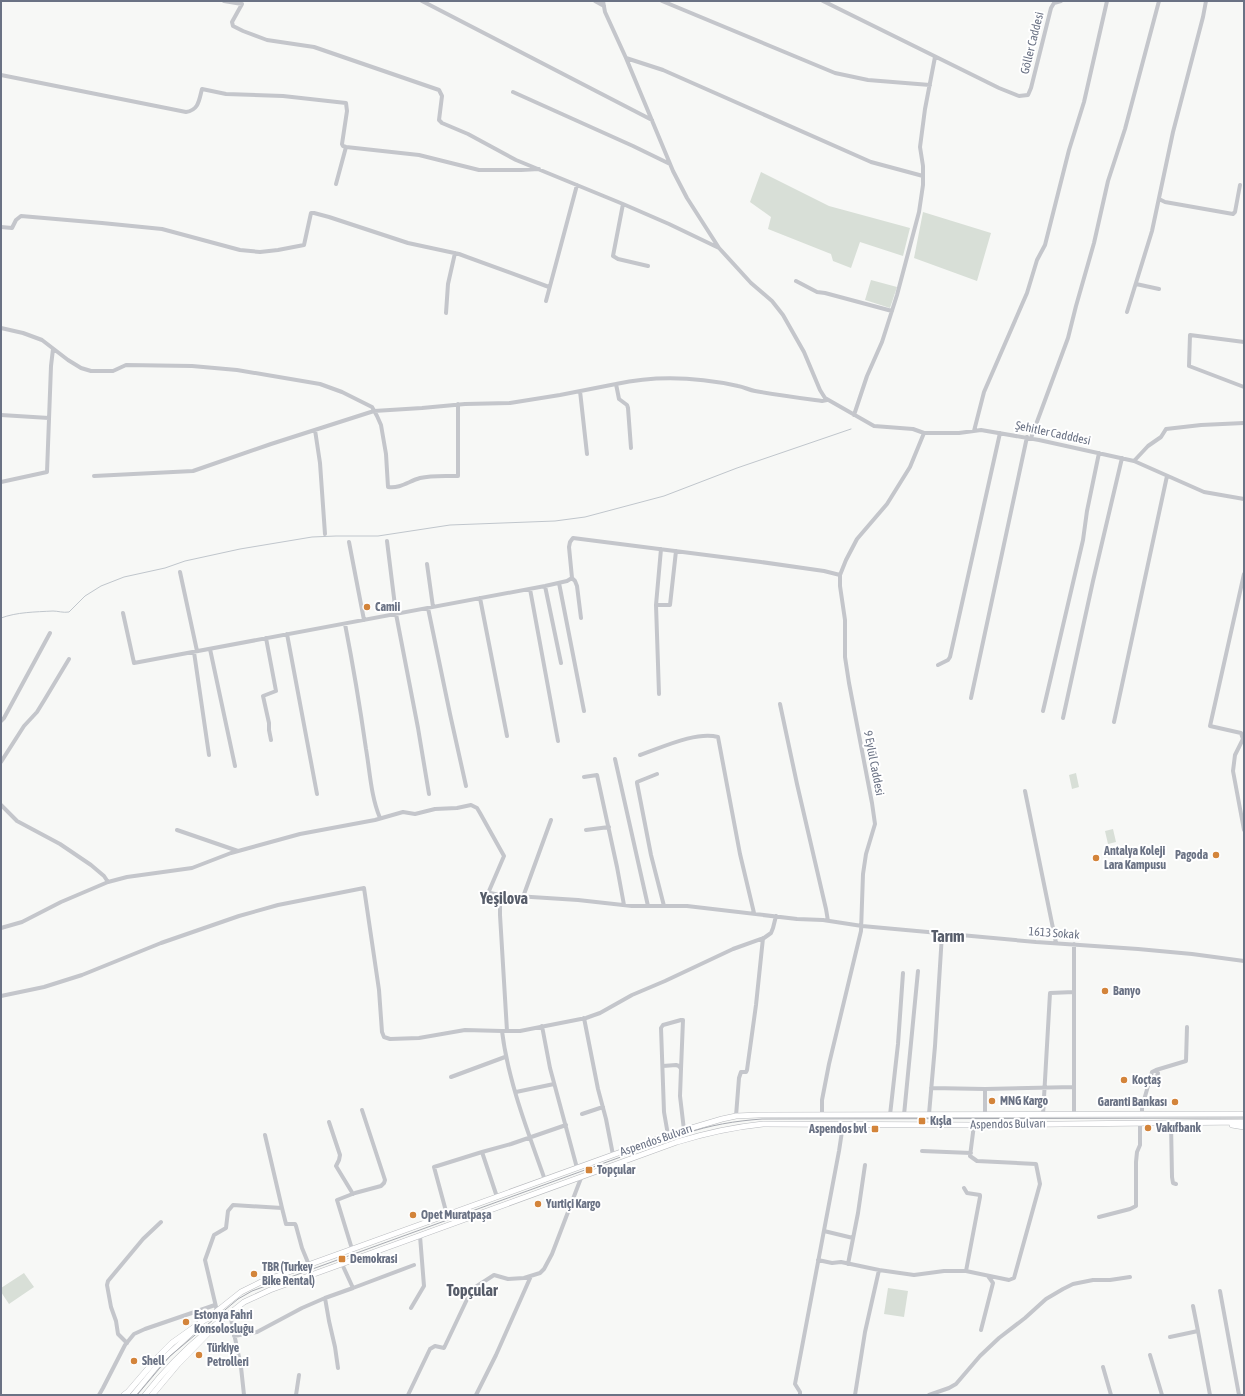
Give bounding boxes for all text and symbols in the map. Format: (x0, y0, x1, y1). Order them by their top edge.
street label: Göller Caddesi (1018, 10, 1046, 76)
street label: Şehitler Cadddesi (1014, 418, 1092, 448)
place label: Camii (375, 600, 400, 614)
marker: Camii (362, 602, 372, 612)
street label: 9 Eylül Caddesi (861, 729, 887, 797)
place label: Antalya Koleji Lara Kampusu (1103, 844, 1166, 872)
place label: Pagoda (1175, 848, 1208, 862)
marker: Pagoda (1211, 850, 1221, 860)
marker: Antalya Koleji Lara Kampusu (1091, 853, 1101, 863)
district label: Yeşilova (479, 889, 528, 907)
street label: 1613 Sokak (1028, 924, 1081, 942)
district label: Tarım (931, 927, 965, 945)
place label: Banyo (1113, 984, 1141, 998)
marker: Banyo (1100, 986, 1110, 996)
place label: Koçtaş (1132, 1073, 1162, 1087)
marker: Koçtaş (1119, 1075, 1129, 1085)
place label: MNG Kargo (1000, 1094, 1048, 1108)
place label: Garanti Bankası (1098, 1095, 1167, 1109)
marker: MNG Kargo (987, 1096, 997, 1106)
marker: Garanti Bankası (1170, 1097, 1180, 1107)
place label: Kışla (930, 1114, 952, 1128)
marker: Kışla (917, 1116, 927, 1126)
street label: Aspendos Bulvarı (970, 1116, 1046, 1132)
street label: Aspendos Bulvarı (618, 1121, 694, 1159)
place label: Vakıfbank (1155, 1121, 1201, 1135)
place label: Aspendos bvl (808, 1122, 868, 1136)
marker: Vakıfbank (1143, 1123, 1153, 1133)
marker: Aspendos bvl (870, 1124, 880, 1134)
place label: Topçular (597, 1163, 636, 1177)
marker: Topçular (584, 1165, 594, 1175)
place label: Yurtiçi Kargo (545, 1197, 601, 1211)
marker: Yurtiçi Kargo (533, 1199, 543, 1209)
place label: Opet Muratpaşa (421, 1208, 492, 1222)
marker: Opet Muratpaşa (408, 1210, 418, 1220)
place label: Demokrasi (350, 1252, 398, 1266)
marker: Demokrasi (337, 1254, 347, 1264)
place label: TBR (Turkey Bike Rental) (262, 1260, 315, 1288)
marker: TBR (Turkey Bike Rental) (249, 1269, 259, 1279)
district label: Topçular (446, 1281, 498, 1299)
place label: Estonya Fahri Konsolosluğu (194, 1308, 254, 1336)
marker: Estonya Fahri Konsolosluğu (181, 1317, 191, 1327)
place label: Türkiye Petrolleri (207, 1341, 249, 1369)
marker: Türkiye Petrolleri (194, 1350, 204, 1360)
place label: Shell (142, 1354, 165, 1368)
marker: Shell (129, 1356, 139, 1366)

